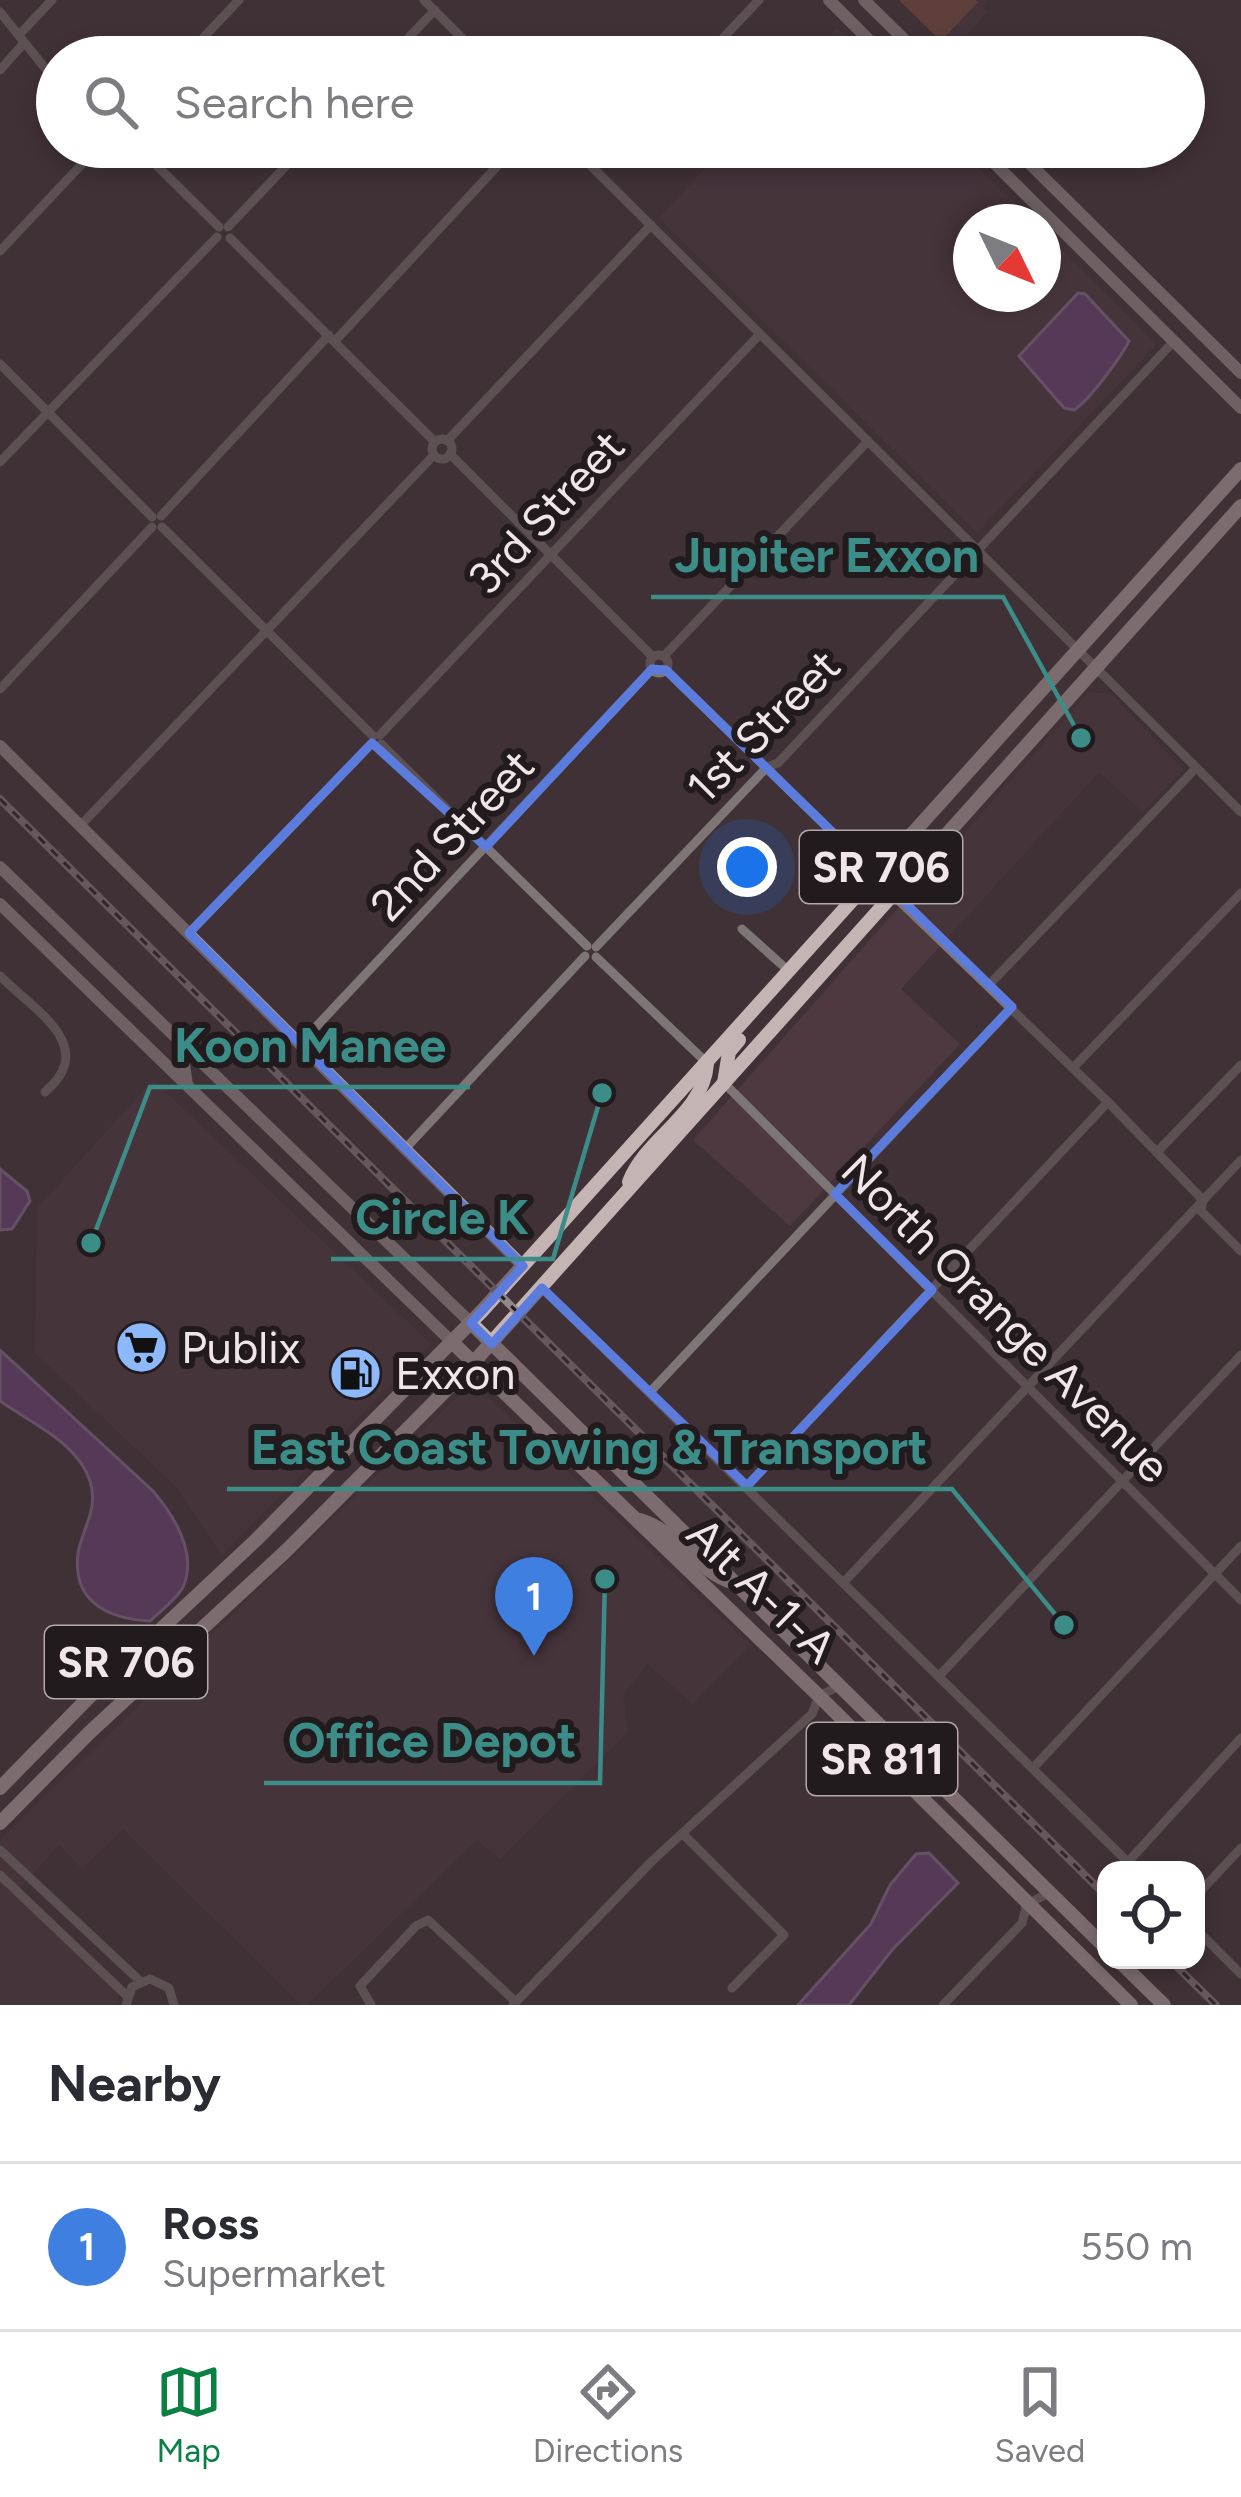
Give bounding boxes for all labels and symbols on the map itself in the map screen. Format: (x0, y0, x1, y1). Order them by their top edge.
north arrow (953, 204, 1061, 312)
street label: 3rd Street (457, 419, 635, 605)
callout: Jupiter Exxon (651, 513, 1003, 597)
text: Jupiter Exxon (675, 526, 979, 584)
street label: 1st Street (675, 638, 851, 814)
street label: 2nd Street (359, 738, 545, 932)
road number: SR 706 (800, 831, 962, 903)
your location (717, 837, 777, 897)
callout: Koon Manee (150, 1003, 470, 1087)
text: Koon Manee (174, 1016, 446, 1074)
street label: North Orange Avenue (831, 1143, 1181, 1493)
callout: Circle K (331, 1175, 553, 1259)
text: Circle K (355, 1188, 529, 1246)
supermarket icon: Publix (114, 1319, 170, 1375)
place label: Publix (181, 1320, 300, 1374)
fuel station icon: Exxon (328, 1345, 384, 1401)
place label: Exxon (395, 1346, 515, 1400)
callout: East Coast Towing & Transport (227, 1405, 952, 1489)
text: East Coast Towing & Transport (251, 1418, 927, 1476)
street label: Alt A-1-A (677, 1506, 848, 1674)
pin: 1 (495, 1557, 573, 1656)
road number: SR 706 (45, 1626, 207, 1698)
callout: Office Depot (264, 1699, 600, 1783)
text: Office Depot (288, 1711, 576, 1769)
road number: SR 811 (807, 1723, 957, 1795)

